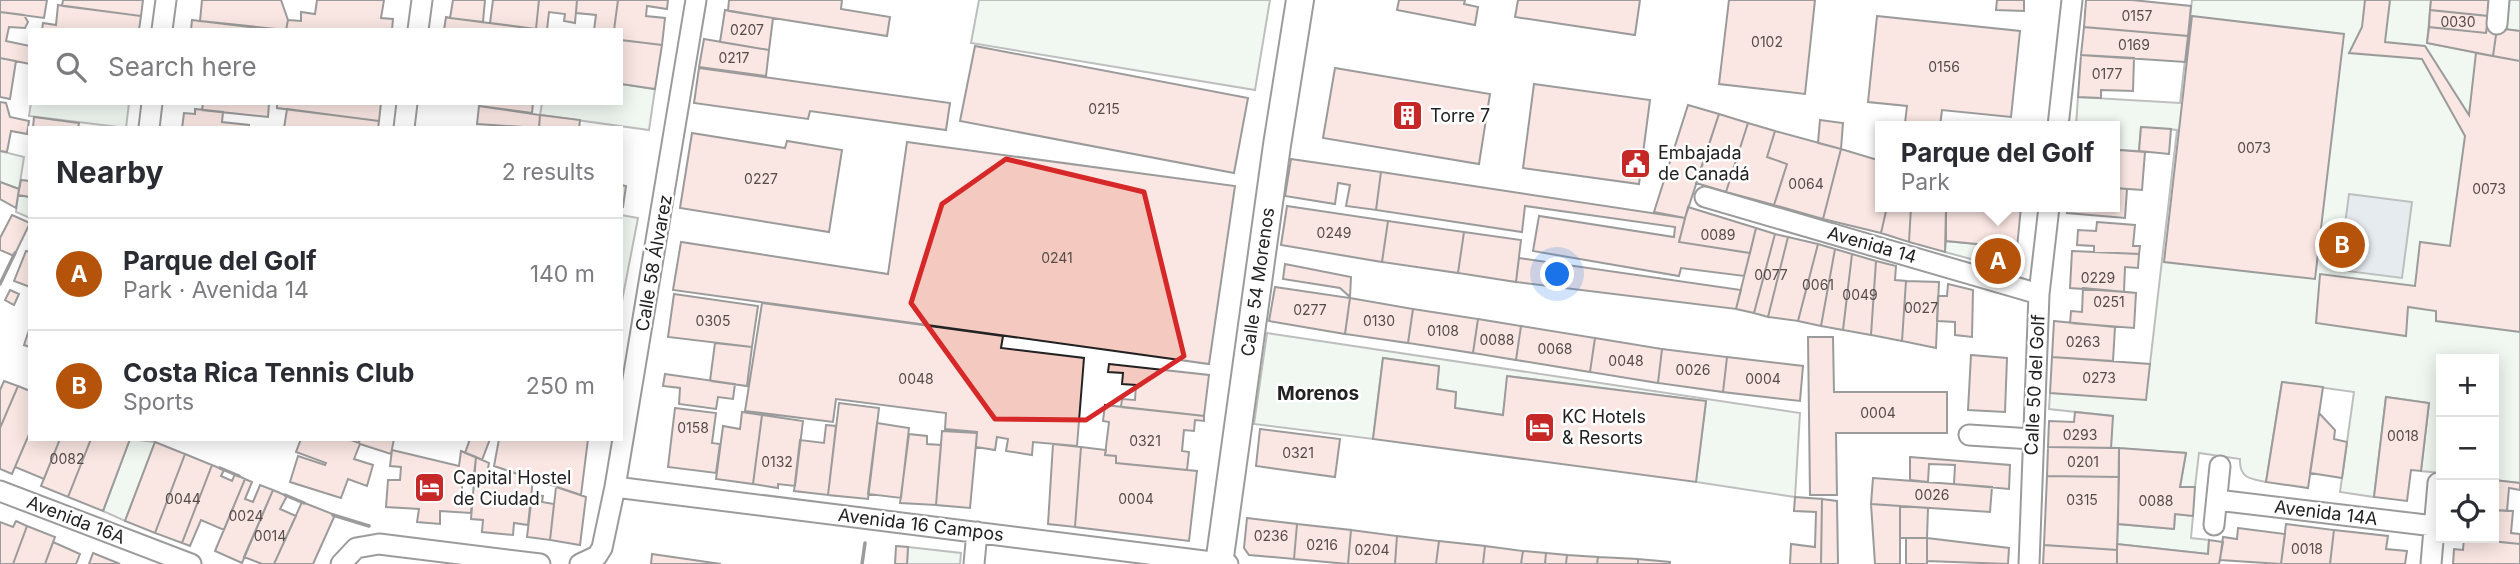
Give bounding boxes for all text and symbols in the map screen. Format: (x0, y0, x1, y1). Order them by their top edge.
house number: 0157 (2122, 7, 2153, 24)
house number: 0030 (2440, 13, 2476, 30)
house number: 0207 (730, 21, 764, 38)
search box (28, 28, 623, 105)
house number: 0102 (1751, 33, 1783, 50)
house number: 0169 (2118, 36, 2150, 53)
icon: search (52, 48, 90, 86)
house number: 0217 (719, 49, 750, 66)
text: Search here (108, 51, 257, 82)
house number: 0156 (1928, 58, 1960, 75)
house number: 0177 (2092, 65, 2122, 82)
building icon: Torre 7 (1390, 99, 1424, 133)
house number: 0215 (1088, 100, 1120, 117)
place label: Torre 7 (1430, 105, 1490, 126)
popup (1875, 121, 2120, 212)
text: Parque del Golf (1901, 137, 2094, 168)
house number: 0073 (2237, 139, 2271, 156)
place label: Embajada de Canadá (1658, 142, 1750, 184)
public building icon: Embajada de Canadá (1618, 146, 1652, 180)
text: Nearby (56, 154, 164, 190)
text: 2 results (502, 158, 595, 186)
text: Park (1901, 168, 1950, 196)
house number: 0227 (744, 170, 778, 187)
house number: 0064 (1788, 175, 1824, 192)
house number: 0073 (2472, 180, 2506, 197)
street label: Calle 58 Álvarez (630, 193, 676, 333)
street label: Calle 54 Morenos (1237, 206, 1278, 358)
pin: B (2319, 219, 2365, 271)
street label: Avenida 14 (1825, 222, 1919, 267)
house number: 0249 (1317, 224, 1351, 241)
house number: 0089 (1700, 226, 1736, 243)
pin: A (1975, 235, 2021, 287)
text: Parque del Golf (123, 245, 317, 276)
house number: 0241 (1041, 249, 1073, 266)
your location (1540, 257, 1574, 291)
text: A (70, 260, 88, 288)
text: 140 m (530, 260, 595, 288)
house number: 0077 (1754, 266, 1788, 283)
house number: 0229 (2081, 269, 2115, 286)
text: Park · Avenida 14 (123, 276, 309, 304)
house number: 0061 (1802, 276, 1834, 293)
house number: 0049 (1842, 286, 1878, 303)
house number: 0251 (2093, 293, 2125, 310)
house number: 0027 (1904, 299, 1938, 316)
house number: 0277 (1293, 301, 1327, 318)
house number: 0305 (696, 312, 730, 329)
house number: 0130 (1363, 312, 1395, 329)
street label: Calle 50 del Golf (2020, 314, 2049, 456)
house number: 0108 (1427, 322, 1459, 339)
house number: 0088 (1480, 331, 1515, 348)
house number: 0263 (2066, 333, 2100, 350)
house number: 0068 (1537, 340, 1573, 357)
house number: 0048 (1608, 352, 1644, 369)
map controls (2436, 354, 2499, 543)
button: + (2436, 354, 2499, 417)
text: Costa Rica Tennis Club (123, 357, 414, 388)
house number: 0026 (1676, 361, 1710, 378)
house number: 0273 (2082, 369, 2116, 386)
house number: 0048 (898, 370, 934, 387)
house number: 0004 (1745, 370, 1781, 387)
text: B (71, 372, 87, 400)
text: 250 m (526, 372, 595, 400)
district label: Morenos (1277, 382, 1359, 405)
text: Sports (123, 388, 194, 416)
house number: 0004 (1860, 404, 1896, 421)
place label: KC Hotels & Resorts (1562, 406, 1646, 448)
hotel icon: KC Hotels & Resorts (1522, 410, 1556, 444)
button: − (2436, 417, 2499, 480)
house number: 0158 (677, 419, 709, 436)
house number: 0293 (2063, 426, 2097, 443)
house number: 0018 (2387, 427, 2419, 444)
house number: 0321 (1129, 432, 1161, 449)
house number: 0321 (1282, 444, 1314, 461)
house number: 0082 (50, 450, 84, 467)
house number: 0132 (761, 453, 793, 470)
house number: 0201 (2067, 453, 2099, 470)
place label: Capital Hostel de Ciudad (453, 467, 571, 509)
hotel icon: Capital Hostel de Ciudad (413, 471, 447, 505)
button: locate (2436, 480, 2499, 543)
house number: 0026 (1915, 486, 1949, 503)
house number: 0044 (165, 490, 201, 507)
house number: 0004 (1118, 490, 1154, 507)
street label: Avenida 16A (24, 491, 128, 548)
house number: 0315 (2066, 491, 2098, 508)
house number: 0088 (2139, 492, 2174, 509)
street label: Avenida 14A (2273, 496, 2379, 529)
street label: Avenida 16 Campos (837, 504, 1005, 545)
house number: 0024 (228, 507, 264, 524)
house number: 0014 (254, 527, 286, 544)
house number: 0236 (1254, 527, 1288, 544)
house number: 0216 (1306, 536, 1338, 553)
house number: 0018 (2291, 540, 2323, 557)
house number: 0204 (1354, 541, 1390, 558)

